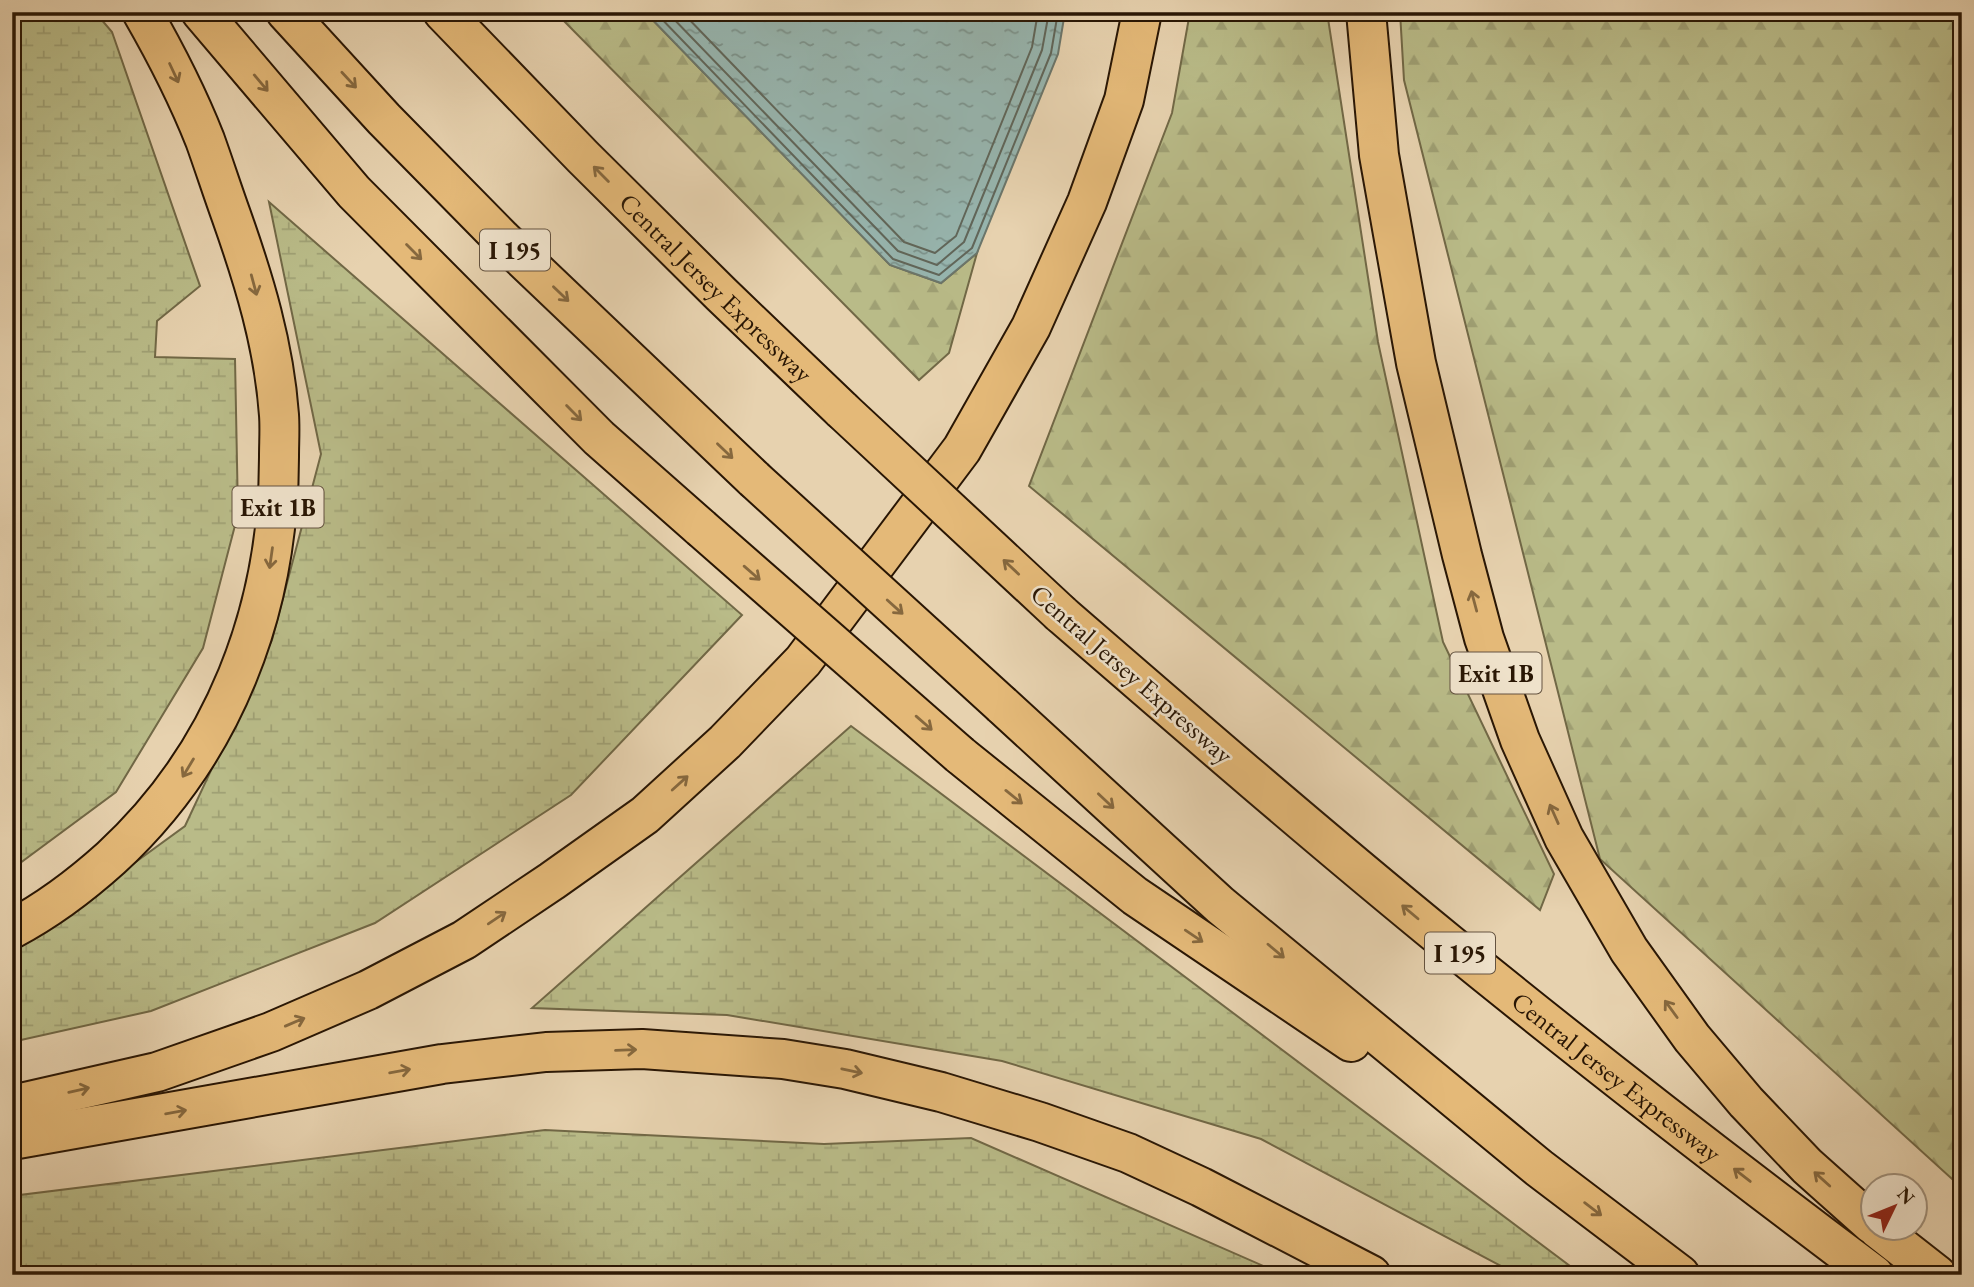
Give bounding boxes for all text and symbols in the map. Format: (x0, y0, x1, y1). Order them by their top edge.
one-way arrow (168, 61, 181, 83)
one-way arrow (340, 71, 357, 88)
one-way arrow (253, 74, 269, 92)
one-way arrow (593, 166, 610, 183)
street label: Central Jersey Expressway (612, 185, 820, 390)
road number: I 195 (480, 230, 550, 270)
one-way arrow (405, 243, 422, 260)
one-way arrow (248, 273, 261, 296)
one-way arrow (552, 285, 569, 302)
one-way arrow (566, 404, 583, 421)
one-way arrow (716, 443, 733, 460)
road number: Exit 1B (232, 486, 324, 528)
one-way arrow (264, 547, 277, 569)
one-way arrow (1003, 559, 1020, 576)
one-way arrow (743, 565, 761, 581)
street label: Central Jersey Expressway (1024, 577, 1241, 772)
one-way arrow (1467, 591, 1480, 613)
one-way arrow (885, 599, 903, 615)
road number: Exit 1B (1450, 652, 1542, 694)
one-way arrow (915, 715, 933, 731)
one-way arrow (181, 758, 195, 778)
one-way arrow (671, 775, 689, 791)
one-way arrow (1004, 790, 1022, 805)
one-way arrow (1097, 792, 1114, 809)
one-way arrow (1547, 804, 1560, 825)
one-way arrow (1401, 904, 1419, 920)
one-way arrow (487, 911, 506, 925)
one-way arrow (1184, 928, 1203, 943)
road number: I 195 (1425, 932, 1495, 973)
one-way arrow (1267, 944, 1285, 959)
street label: Central Jersey Expressway (1504, 984, 1729, 1170)
one-way arrow (1664, 1000, 1678, 1019)
one-way arrow (284, 1015, 306, 1028)
one-way arrow (614, 1043, 637, 1056)
one-way arrow (388, 1064, 411, 1078)
one-way arrow (840, 1065, 863, 1078)
one-way arrow (67, 1083, 90, 1097)
one-way arrow (164, 1105, 187, 1118)
one-way arrow (1733, 1167, 1751, 1182)
one-way arrow (1813, 1171, 1831, 1187)
north arrow (1858, 1172, 1928, 1242)
text: N (1892, 1182, 1921, 1210)
one-way arrow (1584, 1202, 1602, 1217)

